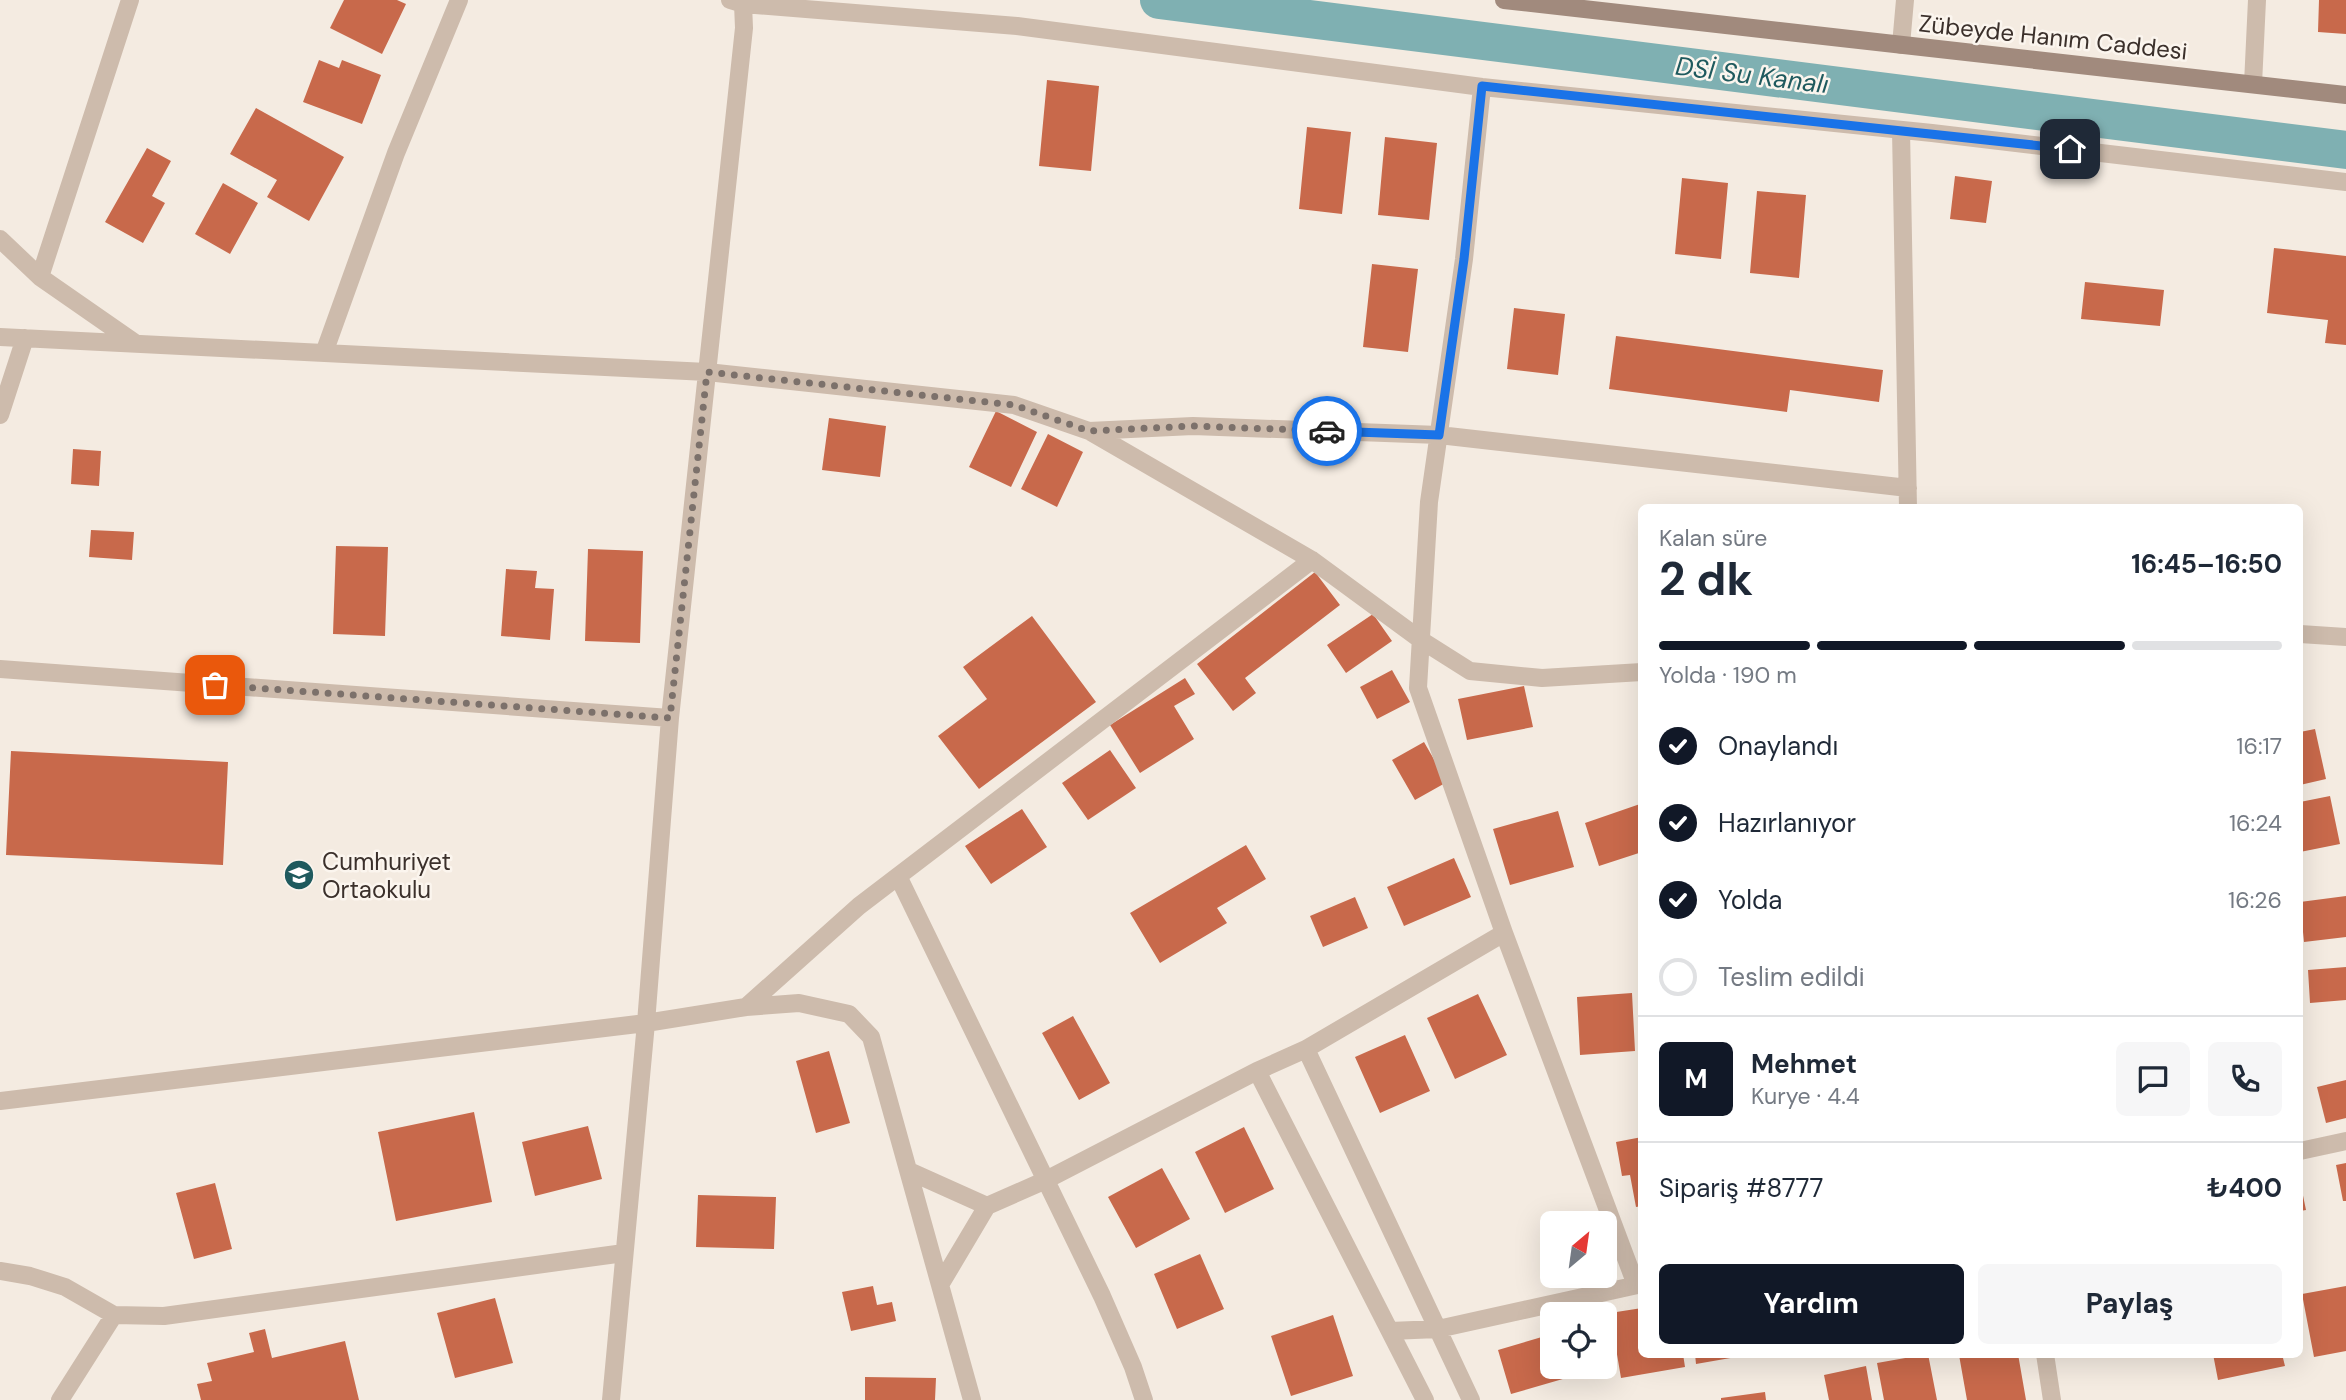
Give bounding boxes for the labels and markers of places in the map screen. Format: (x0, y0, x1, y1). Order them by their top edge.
pin (2040, 119, 2100, 179)
pin (185, 655, 245, 715)
place label: Cumhuriyet Ortaokulu (322, 846, 451, 905)
school or university icon: Cumhuriyet Ortaokulu (282, 858, 316, 892)

